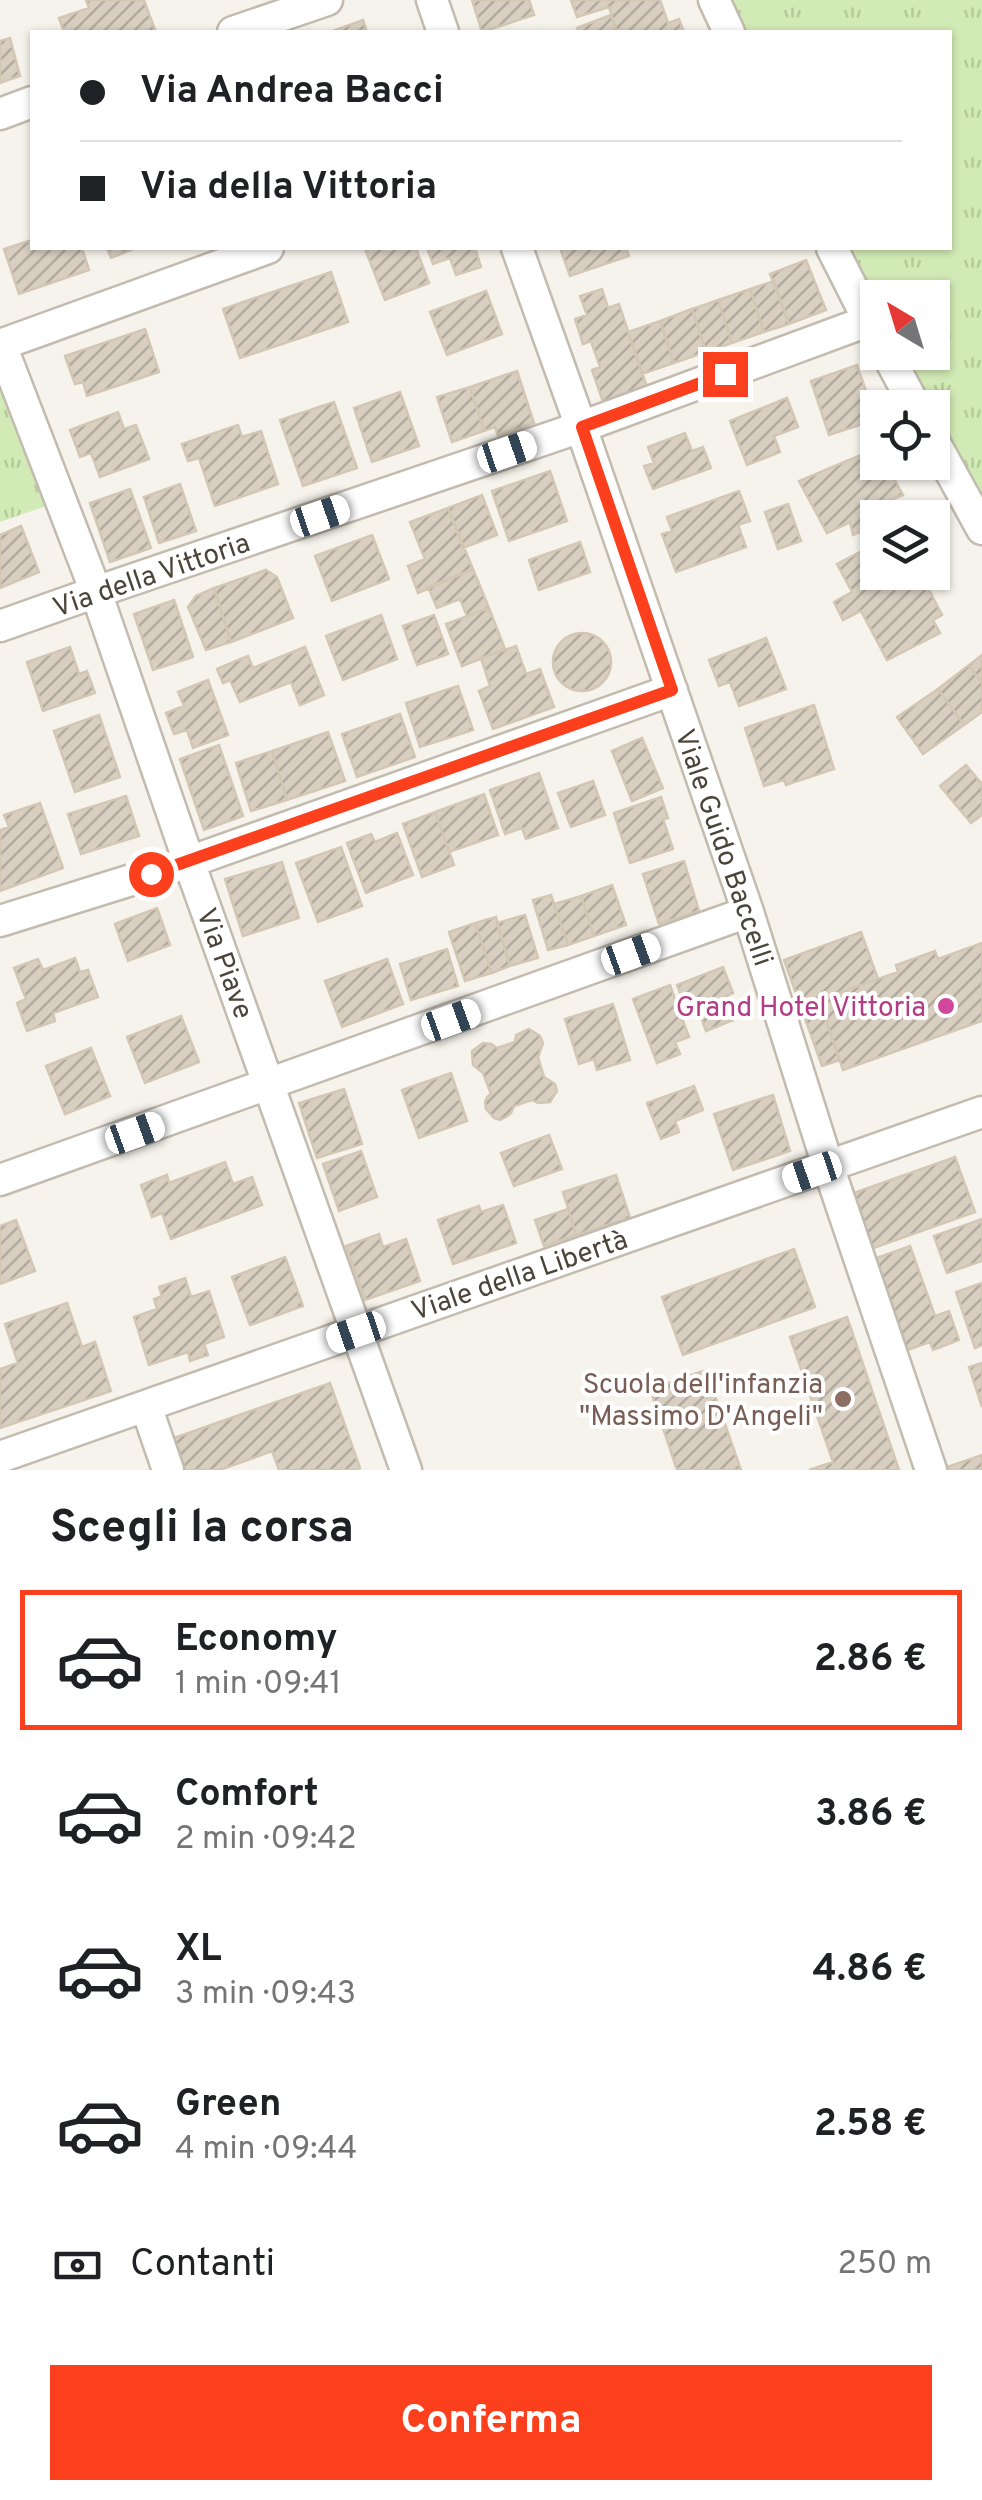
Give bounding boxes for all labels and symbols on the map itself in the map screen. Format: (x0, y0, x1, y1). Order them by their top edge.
north arrow (860, 280, 950, 370)
route end (703, 352, 748, 397)
car (474, 428, 540, 476)
car (287, 492, 353, 540)
street label: Via della Vittoria (49, 526, 255, 627)
street label: Viale Guido Baccelli (665, 725, 780, 971)
route start (129, 852, 174, 897)
street label: Via Piave (187, 904, 260, 1024)
car (598, 930, 664, 978)
place label: Grand Hotel Vittoria (676, 991, 926, 1027)
marker: Grand Hotel Vittoria (935, 995, 957, 1017)
car (418, 996, 484, 1044)
car (102, 1109, 168, 1157)
car (779, 1148, 845, 1196)
street label: Viale della Libertà (407, 1223, 633, 1331)
car (323, 1308, 389, 1356)
place label: Scuola dell'infanzia "Massimo D'Angeli" (579, 1368, 823, 1436)
marker: Scuola dell'infanzia "Massimo D'Angeli" (832, 1388, 854, 1410)

